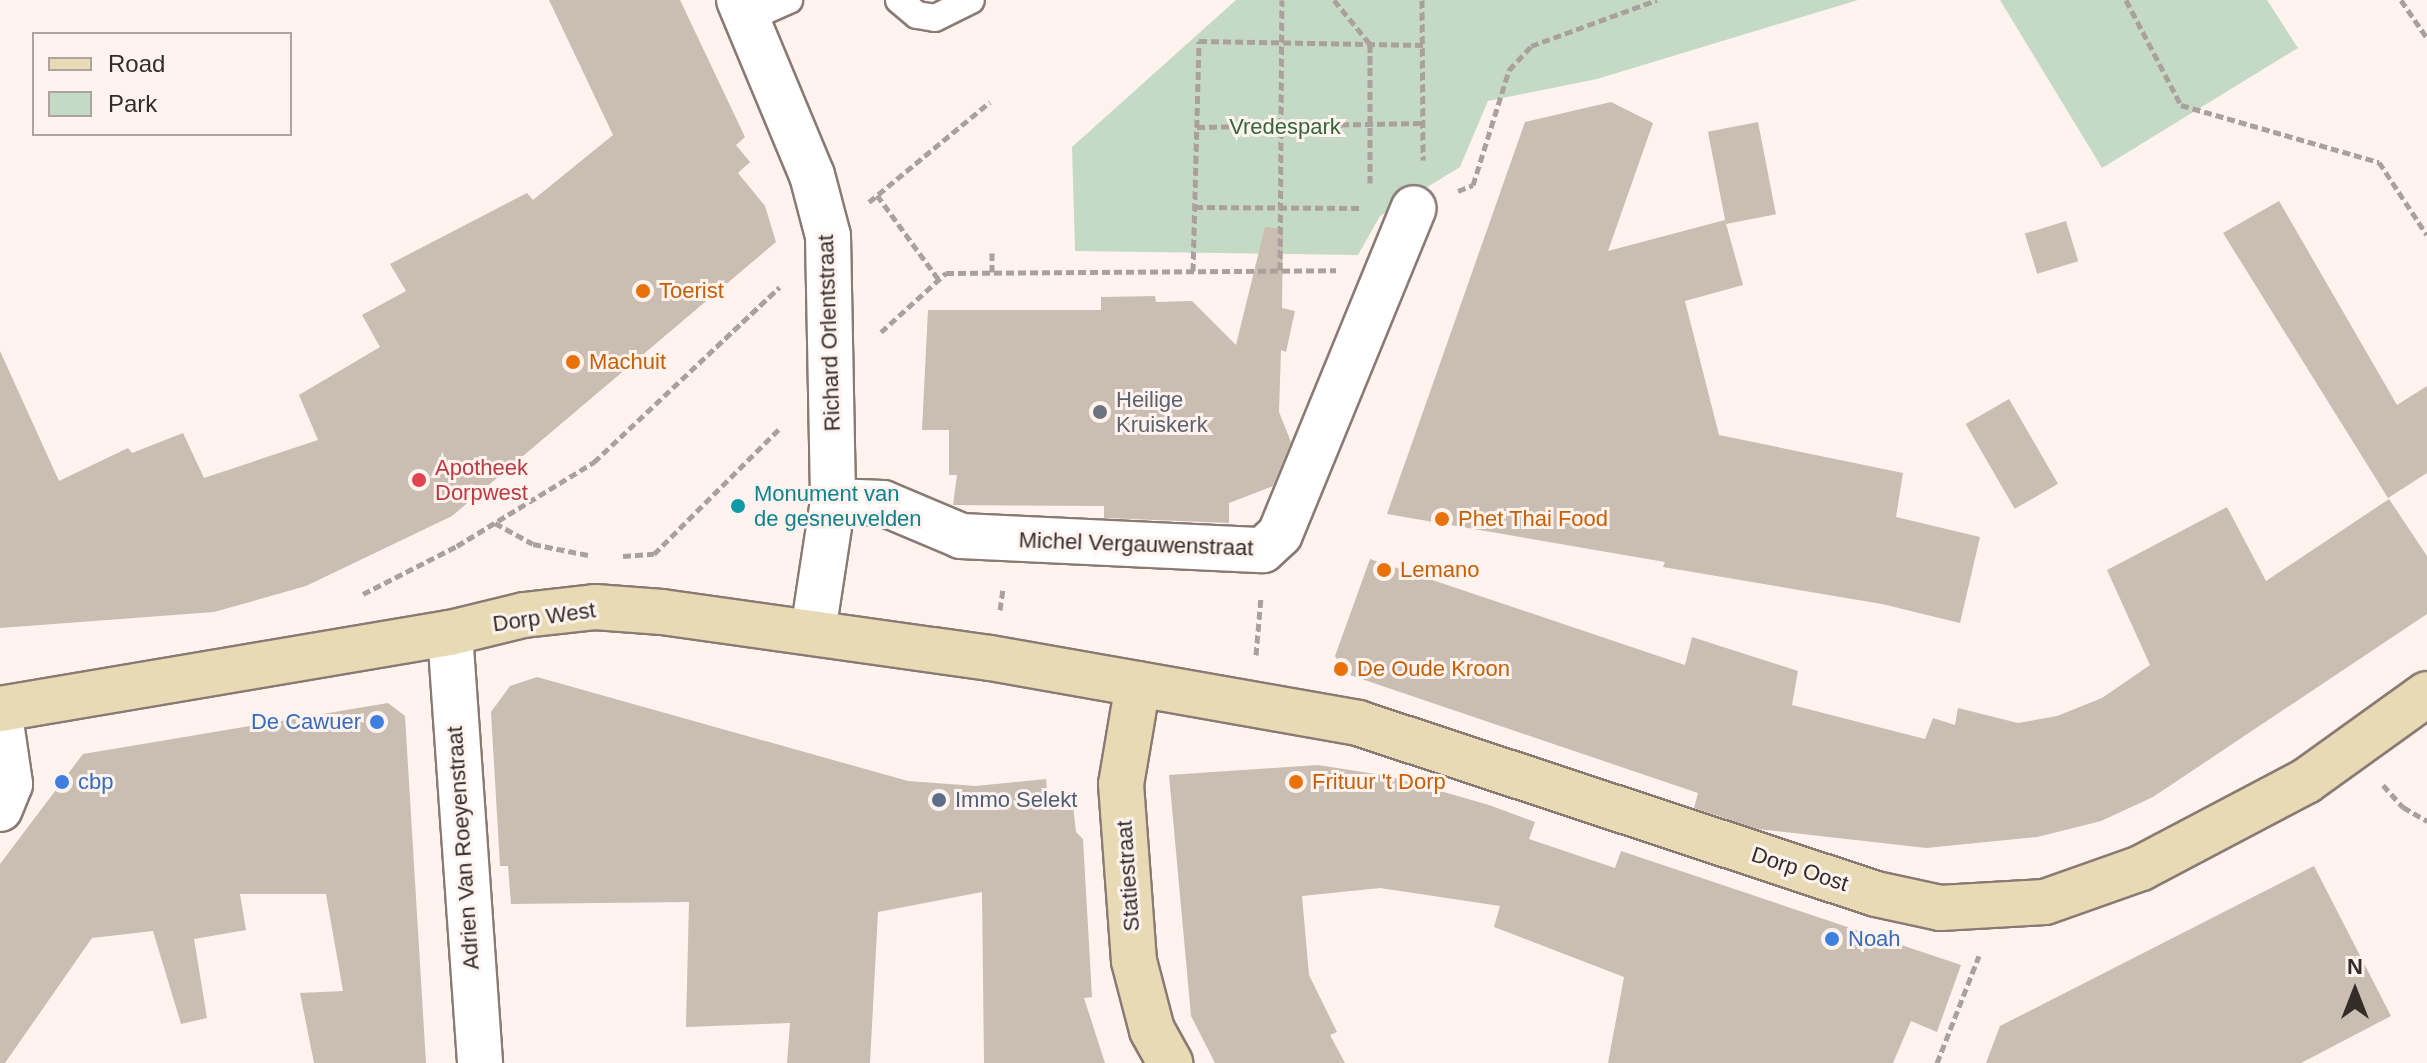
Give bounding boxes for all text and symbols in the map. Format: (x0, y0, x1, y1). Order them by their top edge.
legend (32, 32, 292, 136)
text: Road (108, 50, 165, 77)
text: Park (108, 90, 157, 117)
park label: Vredespark (1229, 114, 1341, 140)
street label: Richard Orlentstraat (812, 234, 846, 432)
place label: Toerist (659, 278, 724, 304)
marker: Toerist (634, 282, 652, 300)
place label: Machuit (589, 349, 666, 375)
marker: Machuit (564, 353, 582, 371)
place label: Heilige Kruiskerk (1116, 386, 1208, 438)
marker: Heilige Kruiskerk (1091, 403, 1109, 421)
place label: Apotheek Dorpwest (435, 454, 528, 506)
marker: Apotheek Dorpwest (410, 471, 428, 489)
place label: Monument van de gesneuvelden (754, 480, 922, 532)
marker: Monument van de gesneuvelden (729, 497, 747, 515)
place label: Phet Thai Food (1458, 506, 1608, 532)
marker: Phet Thai Food (1433, 510, 1451, 528)
street label: Michel Vergauwenstraat (1018, 527, 1254, 561)
place label: Lemano (1400, 557, 1480, 583)
marker: Lemano (1375, 561, 1393, 579)
street label: Dorp West (491, 597, 597, 637)
place label: De Oude Kroon (1357, 656, 1510, 682)
marker: De Oude Kroon (1332, 660, 1350, 678)
place label: De Cawuer (251, 709, 361, 735)
marker: De Cawuer (368, 713, 386, 731)
street label: Adrien Van Roeyenstraat (441, 725, 485, 971)
place label: cbp (78, 769, 113, 795)
place label: Frituur 't Dorp (1312, 769, 1446, 795)
marker: cbp (53, 773, 71, 791)
marker: Frituur 't Dorp (1287, 773, 1305, 791)
place label: Immo Selekt (955, 787, 1077, 813)
marker: Immo Selekt (930, 791, 948, 809)
street label: Statiestraat (1111, 820, 1145, 932)
street label: Dorp Oost (1748, 841, 1852, 897)
place label: Noah (1848, 926, 1901, 952)
marker: Noah (1823, 930, 1841, 948)
north arrow (2315, 951, 2395, 1031)
text: N (2347, 954, 2363, 979)

